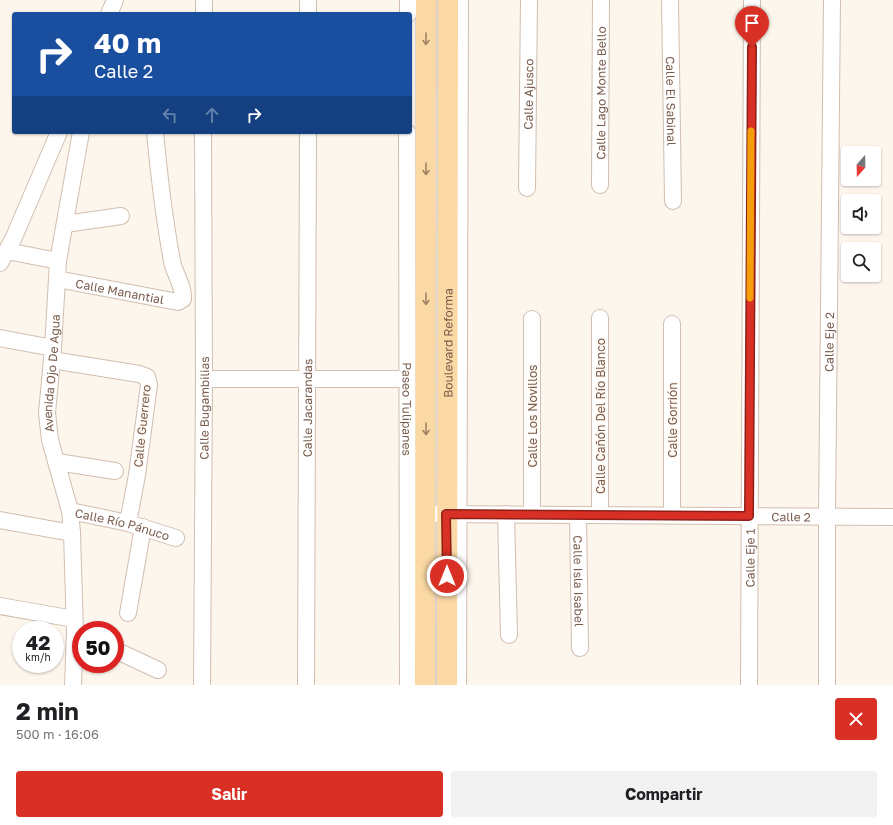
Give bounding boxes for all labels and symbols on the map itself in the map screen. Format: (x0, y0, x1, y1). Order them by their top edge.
pin (735, 6, 769, 47)
street label: Calle Lago Monte Bello (593, 26, 608, 160)
one-way arrow (422, 32, 430, 45)
street label: Calle El Sabinal (663, 56, 680, 146)
street label: Calle Ajusco (520, 58, 536, 130)
north arrow (841, 146, 881, 186)
one-way arrow (422, 162, 430, 175)
street label: Calle Manantial (74, 275, 165, 307)
street label: Boulevard Reforma (440, 288, 455, 398)
one-way arrow (422, 292, 430, 305)
street label: Calle Eje 2 (821, 312, 836, 372)
street label: Avenida Ojo De Agua (39, 314, 62, 433)
street label: Calle Cañón Del Río Blanco (593, 338, 608, 494)
street label: Calle Bugambilias (196, 356, 212, 460)
street label: Calle Jacarandas (299, 359, 315, 457)
street label: Paseo Tulipanes (400, 362, 415, 456)
street label: Calle Los Novillos (525, 365, 540, 467)
street label: Calle Gorrión (665, 382, 680, 458)
street label: Calle Guerrero (130, 384, 154, 468)
one-way arrow (422, 422, 430, 435)
street label: Calle Río Pánuco (74, 505, 172, 543)
street label: Calle 2 (771, 509, 811, 524)
street label: Calle Eje 1 (742, 528, 757, 587)
street label: Calle Isla Isabel (571, 535, 587, 627)
position arrow (426, 555, 468, 597)
speed limit sign: 50 (72, 621, 124, 673)

